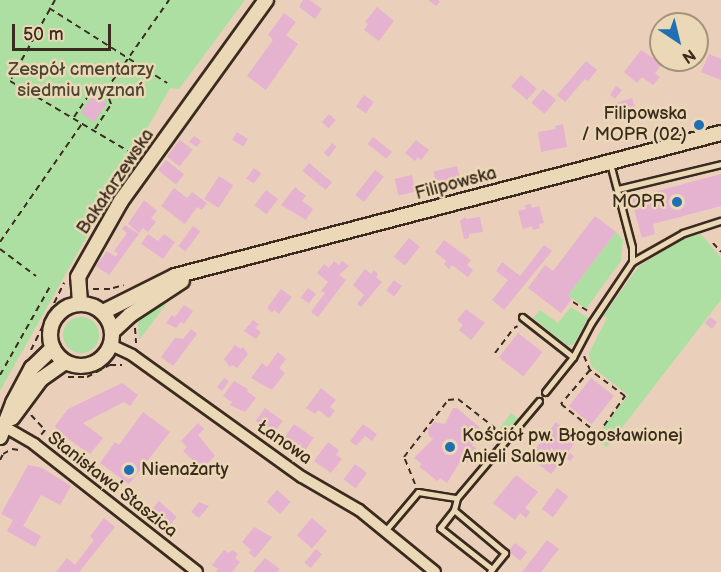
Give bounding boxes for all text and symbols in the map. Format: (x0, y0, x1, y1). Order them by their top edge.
scale bar (15, 12, 114, 50)
north arrow (649, 12, 709, 72)
text: 50 m (23, 24, 64, 45)
text: N (678, 44, 699, 67)
park label: Zespół cmentarzy siedmiu wyznań (8, 60, 154, 103)
place label: Filipowska / MOPR (02) (581, 104, 687, 146)
marker: Filipowska / MOPR (02) (692, 118, 706, 132)
street label: Bakałarzewska (73, 125, 159, 239)
street label: Filipowska (413, 163, 499, 205)
place label: MOPR (612, 191, 665, 213)
marker: MOPR (670, 195, 684, 209)
street label: Łanowa (252, 416, 316, 470)
place label: Kościół pw. Błogosławionej Anieli Salawy (462, 426, 683, 468)
street label: Stanisława Staszica (42, 427, 182, 543)
marker: Kościół pw. Błogosławionej Anieli Salawy (443, 440, 457, 454)
place label: Nienażarty (141, 459, 229, 481)
marker: Nienażarty (122, 463, 136, 477)

